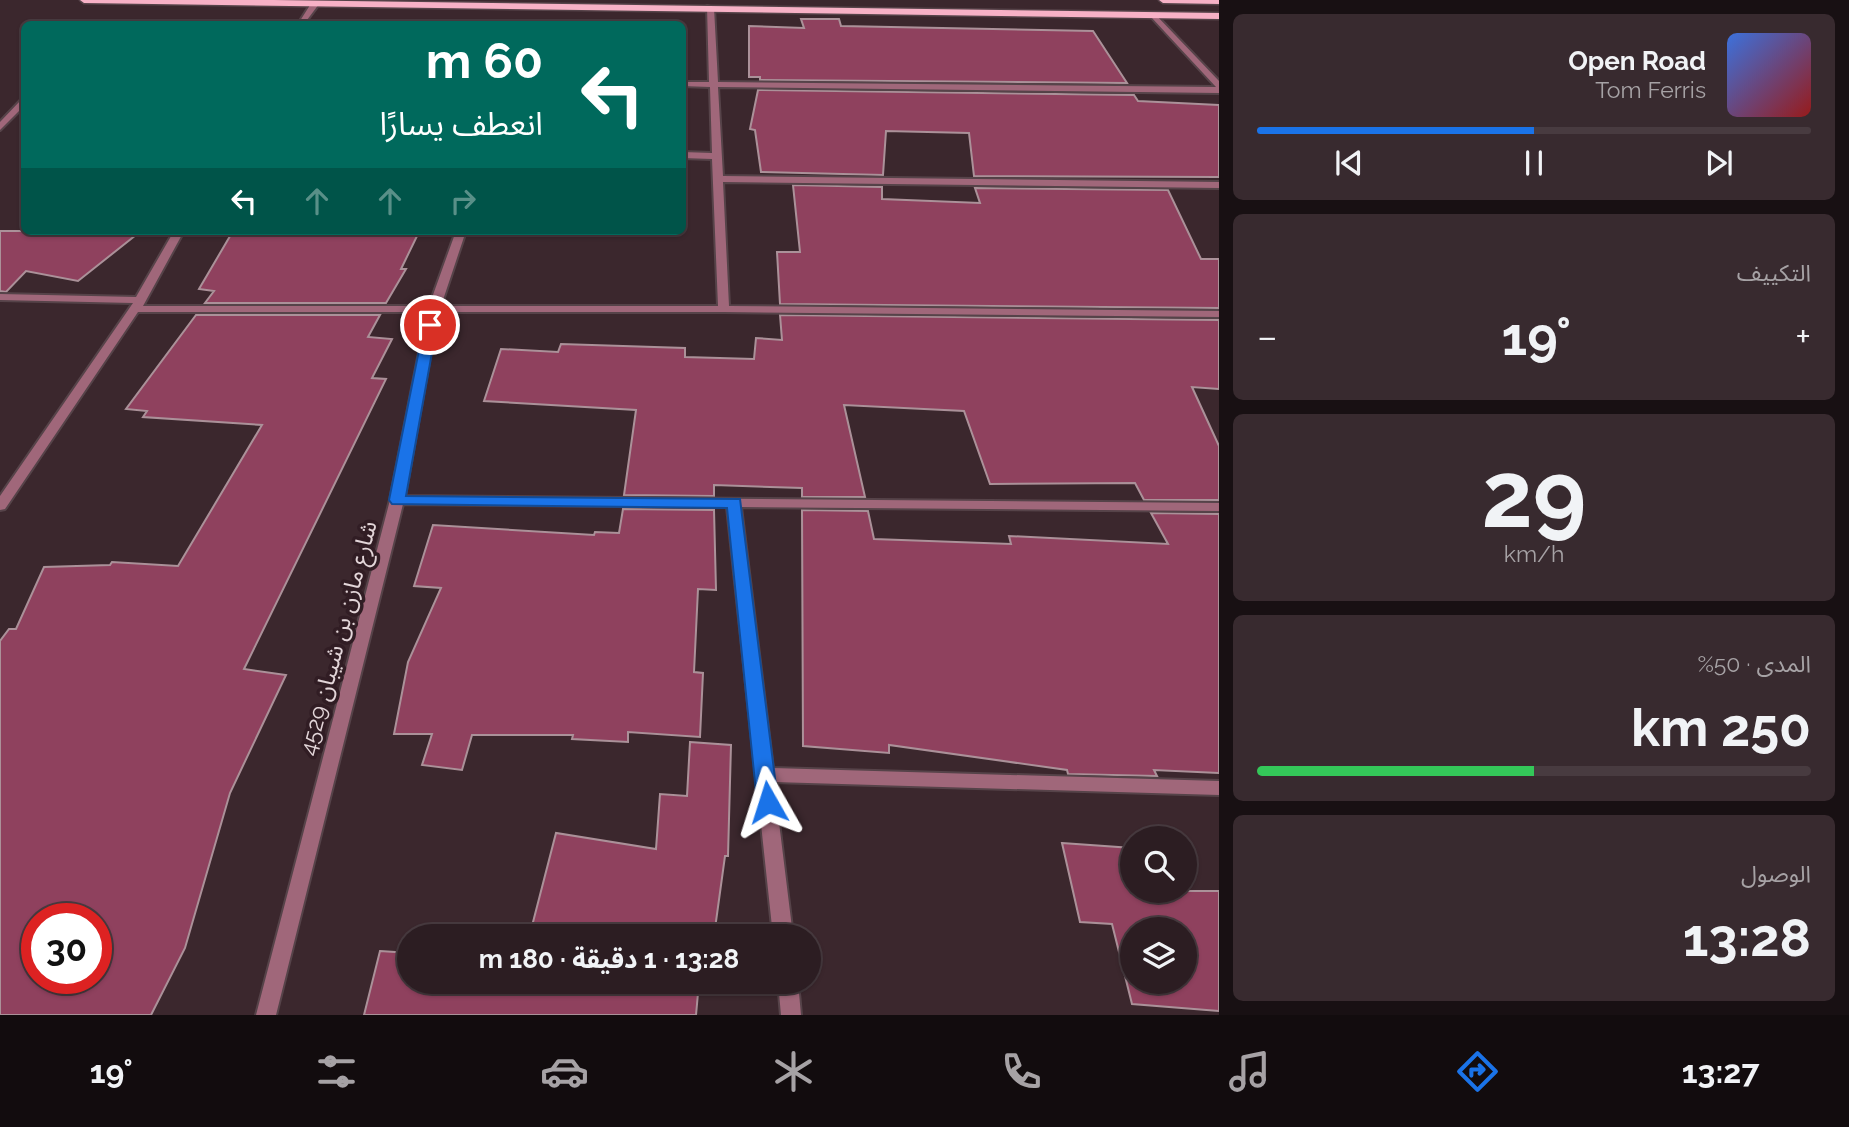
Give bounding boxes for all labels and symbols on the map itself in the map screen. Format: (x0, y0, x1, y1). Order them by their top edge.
pin (400, 295, 460, 355)
street label: شارع مازن بن شيبان 4529 (293, 518, 386, 759)
position arrow (731, 765, 805, 839)
speed limit sign: 30 (21, 903, 112, 994)

